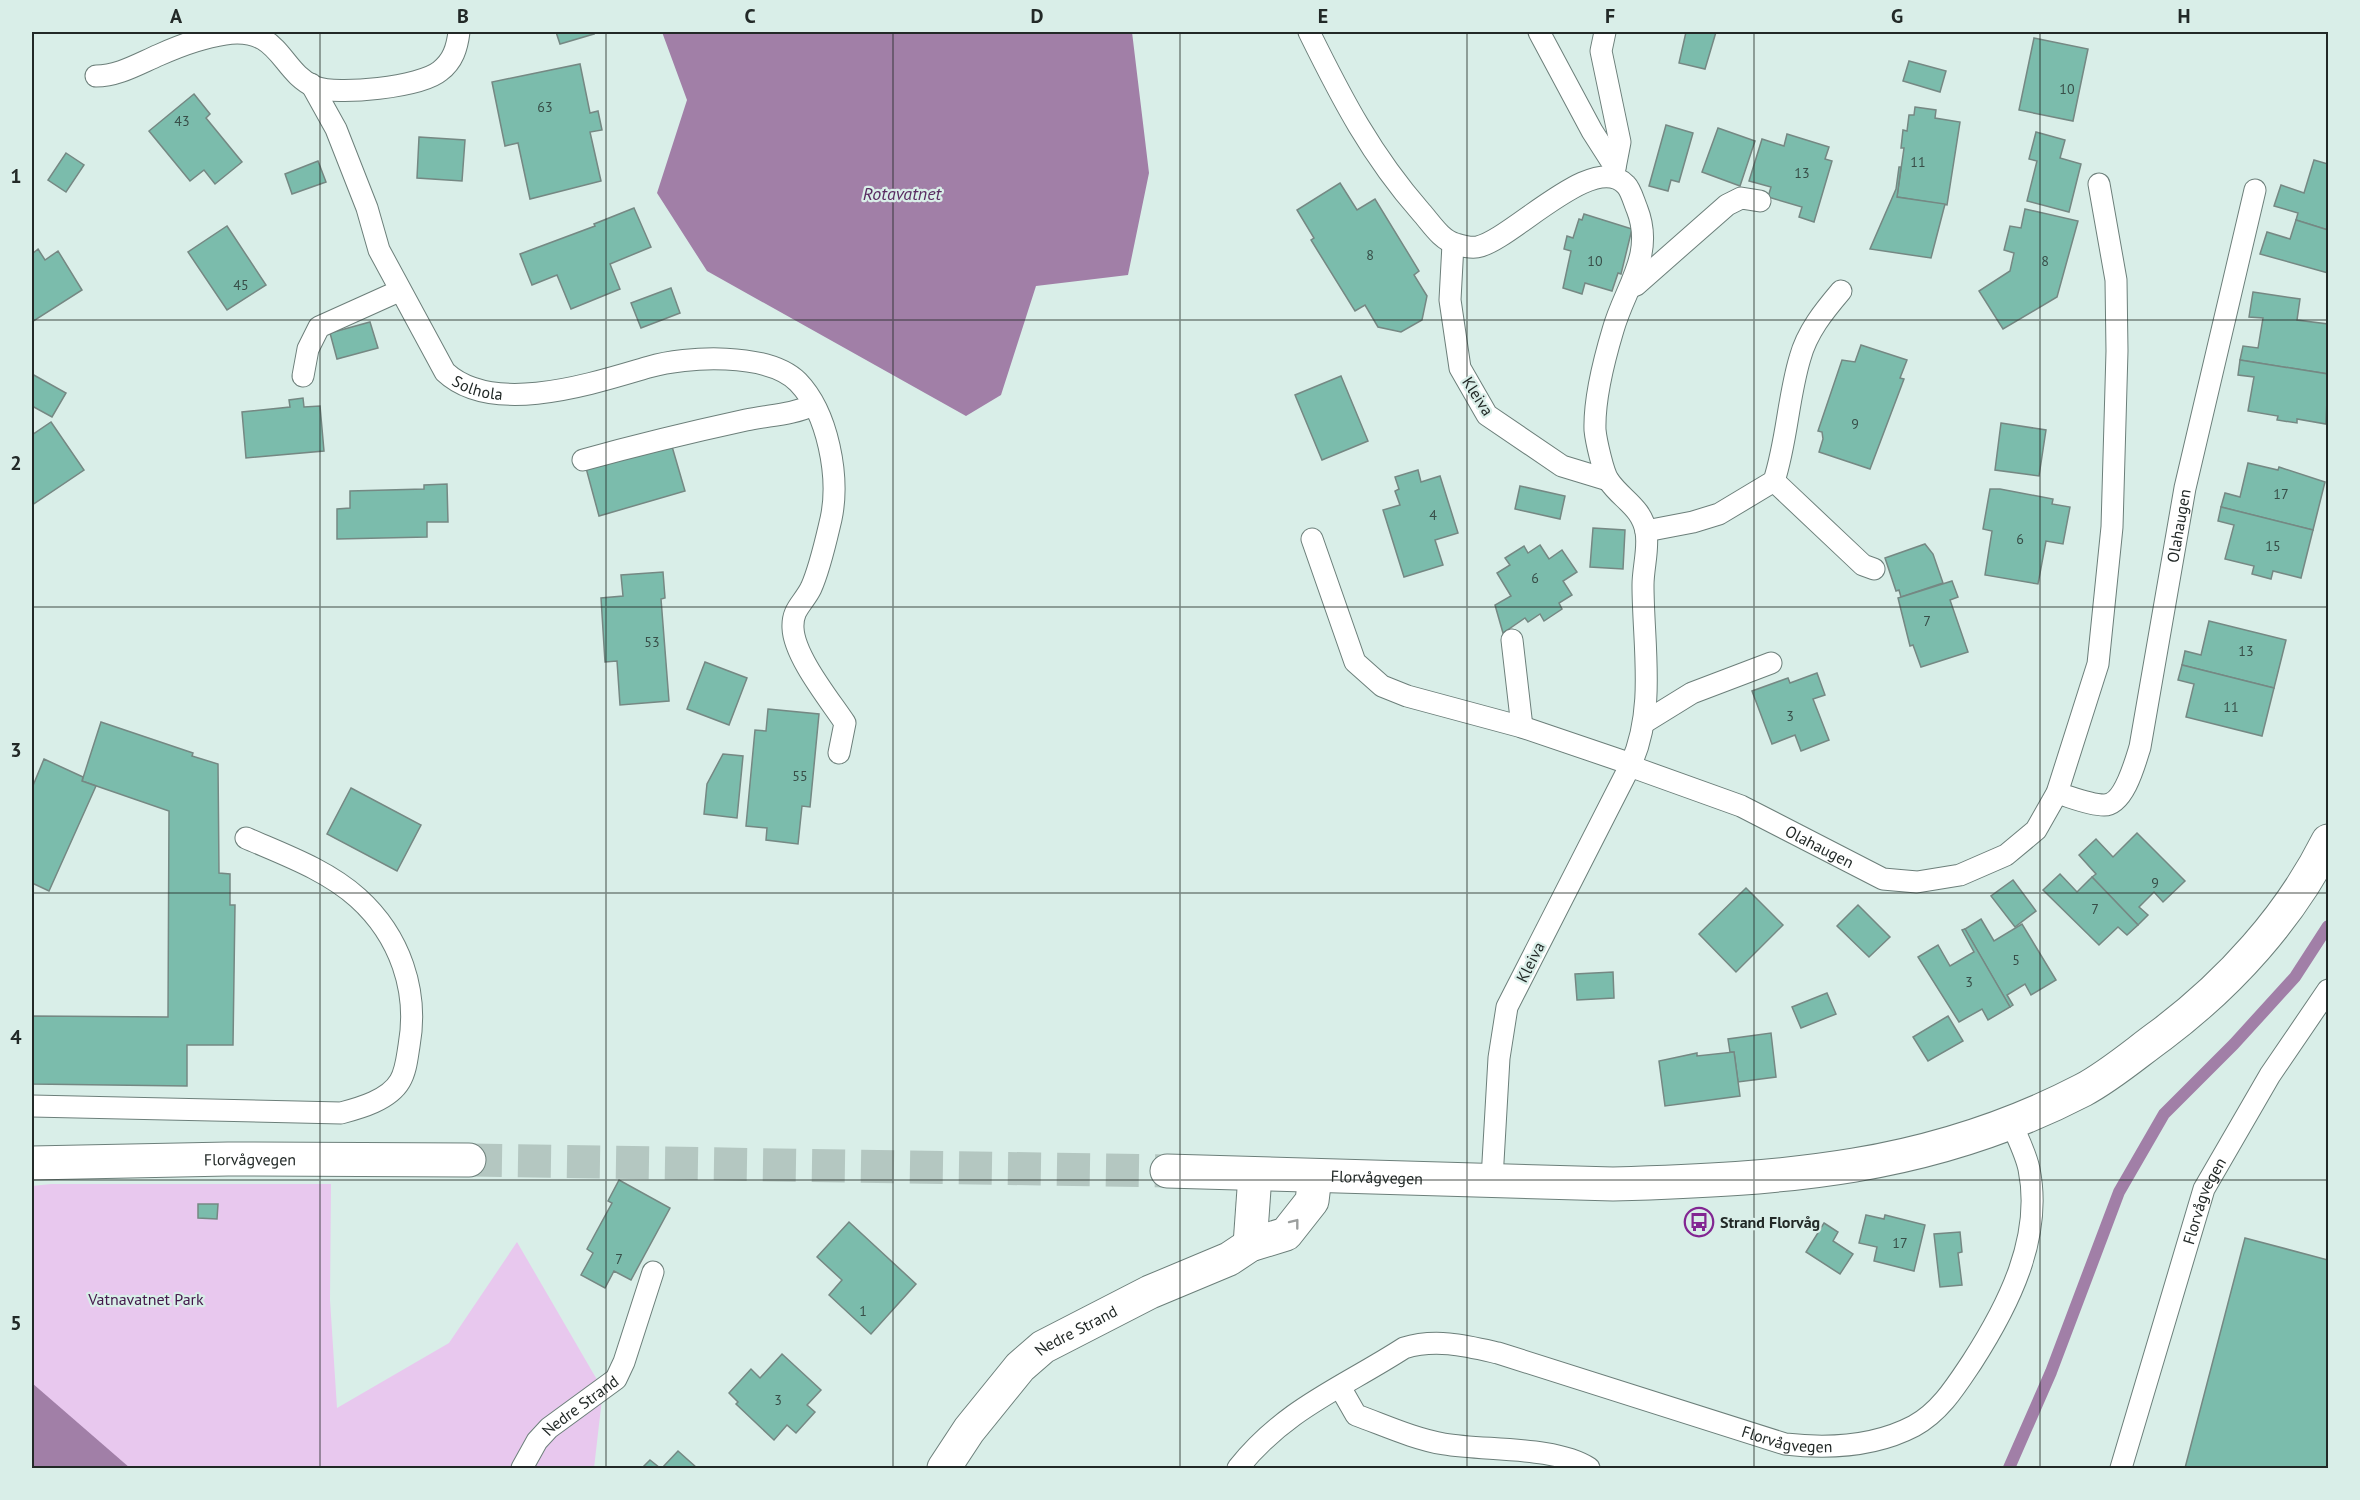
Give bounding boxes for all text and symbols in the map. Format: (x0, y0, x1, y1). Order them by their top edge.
text: A (170, 3, 183, 29)
text: B (457, 3, 469, 29)
text: C (744, 3, 756, 29)
text: D (1031, 3, 1044, 29)
text: E (1318, 3, 1328, 29)
text: F (1605, 3, 1615, 29)
text: G (1891, 3, 1903, 29)
text: H (2177, 3, 2191, 29)
house number: 10 (2059, 80, 2075, 98)
house number: 63 (537, 98, 553, 116)
house number: 43 (174, 112, 190, 130)
house number: 11 (1910, 153, 1926, 171)
text: 1 (10, 163, 22, 189)
house number: 13 (1794, 164, 1810, 182)
water label: Rotavatnet (863, 182, 943, 205)
house number: 8 (1366, 246, 1374, 264)
house number: 10 (1587, 252, 1603, 270)
house number: 8 (2041, 252, 2049, 270)
house number: 45 (233, 276, 249, 294)
street label: Solhola (449, 371, 504, 404)
street label: Kleiva (1458, 373, 1498, 419)
house number: 9 (1851, 415, 1859, 433)
text: 2 (10, 450, 22, 476)
house number: 17 (2273, 485, 2289, 503)
street label: Olahaugen (2162, 487, 2195, 564)
house number: 4 (1429, 506, 1437, 524)
house number: 6 (2016, 530, 2024, 548)
house number: 15 (2265, 537, 2281, 555)
house number: 6 (1531, 569, 1539, 587)
house number: 7 (1923, 612, 1931, 630)
house number: 53 (644, 633, 660, 651)
house number: 13 (2238, 642, 2254, 660)
house number: 11 (2223, 698, 2239, 716)
house number: 3 (1786, 707, 1794, 725)
text: 3 (10, 737, 22, 763)
house number: 55 (792, 767, 808, 785)
street label: Olahaugen (1782, 821, 1857, 872)
house number: 9 (2151, 874, 2159, 892)
house number: 7 (2091, 900, 2099, 918)
street label: Kleiva (1511, 939, 1549, 985)
house number: 5 (2012, 951, 2020, 969)
house number: 3 (1965, 973, 1973, 991)
text: 4 (10, 1024, 22, 1050)
street label: Florvågvegen (204, 1149, 296, 1169)
street label: Florvågvegen (2178, 1154, 2230, 1247)
street label: Florvågvegen (1331, 1166, 1423, 1188)
bus stop icon: Strand Florvåg (1683, 1206, 1715, 1238)
place label: Strand Florvåg (1720, 1212, 1820, 1232)
one-way arrow (1288, 1219, 1299, 1230)
house number: 17 (1892, 1234, 1908, 1252)
house number: 7 (615, 1250, 623, 1268)
park label: Vatnavatnet Park (87, 1289, 204, 1309)
street label: Nedre Strand (1030, 1301, 1121, 1360)
house number: 1 (859, 1302, 867, 1320)
text: 5 (10, 1310, 22, 1336)
street label: Nedre Strand (537, 1371, 622, 1440)
house number: 3 (774, 1391, 782, 1409)
street label: Florvågvegen (1739, 1421, 1833, 1456)

